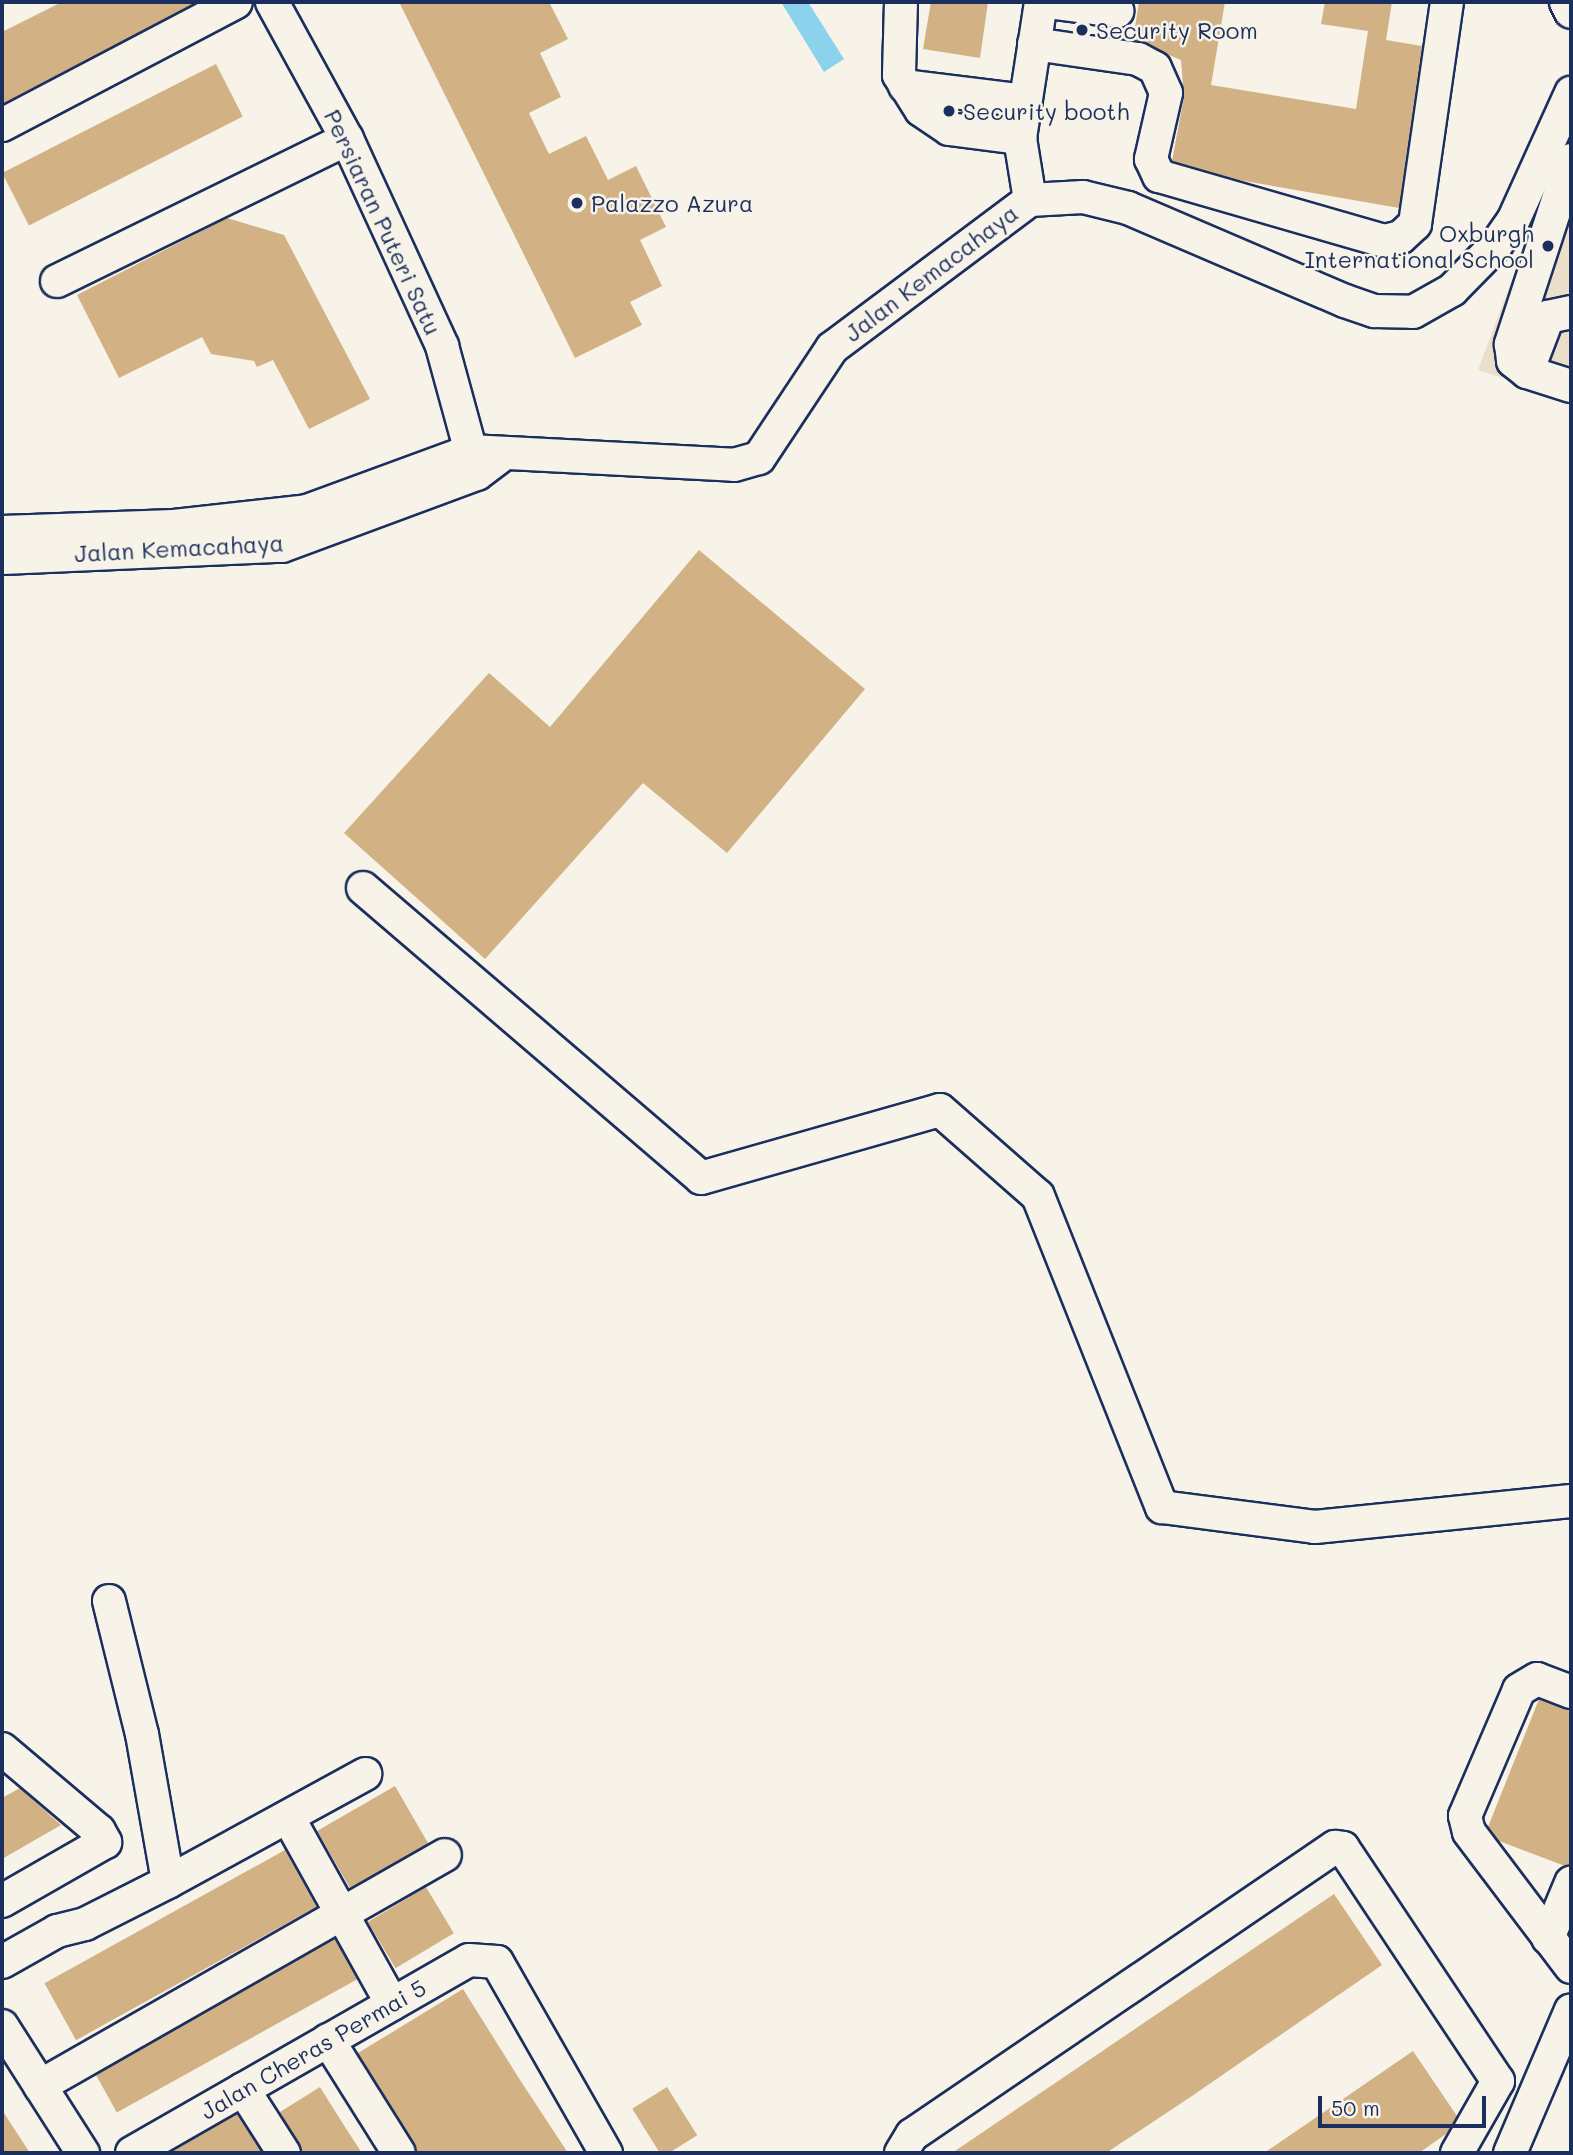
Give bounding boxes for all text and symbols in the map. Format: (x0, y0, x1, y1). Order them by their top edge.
place label: Security Room (1096, 16, 1258, 44)
marker: Security Room (1074, 22, 1090, 38)
place label: Security booth (963, 97, 1129, 125)
marker: Security booth (941, 103, 957, 119)
street label: Persiaran Puteri Satu (319, 105, 447, 339)
place label: Palazzo Azura (591, 189, 753, 217)
marker: Palazzo Azura (569, 195, 585, 211)
street label: Jalan Kemacahaya (839, 199, 1023, 347)
place label: Oxburgh International School (1305, 219, 1534, 273)
marker: Oxburgh International School (1540, 238, 1556, 254)
street label: Jalan Kemacahaya (74, 529, 284, 567)
street label: Jalan Cheras Permai 5 (195, 1973, 431, 2125)
scale bar (1321, 2082, 1489, 2126)
text: 50 m (1331, 2094, 1380, 2121)

